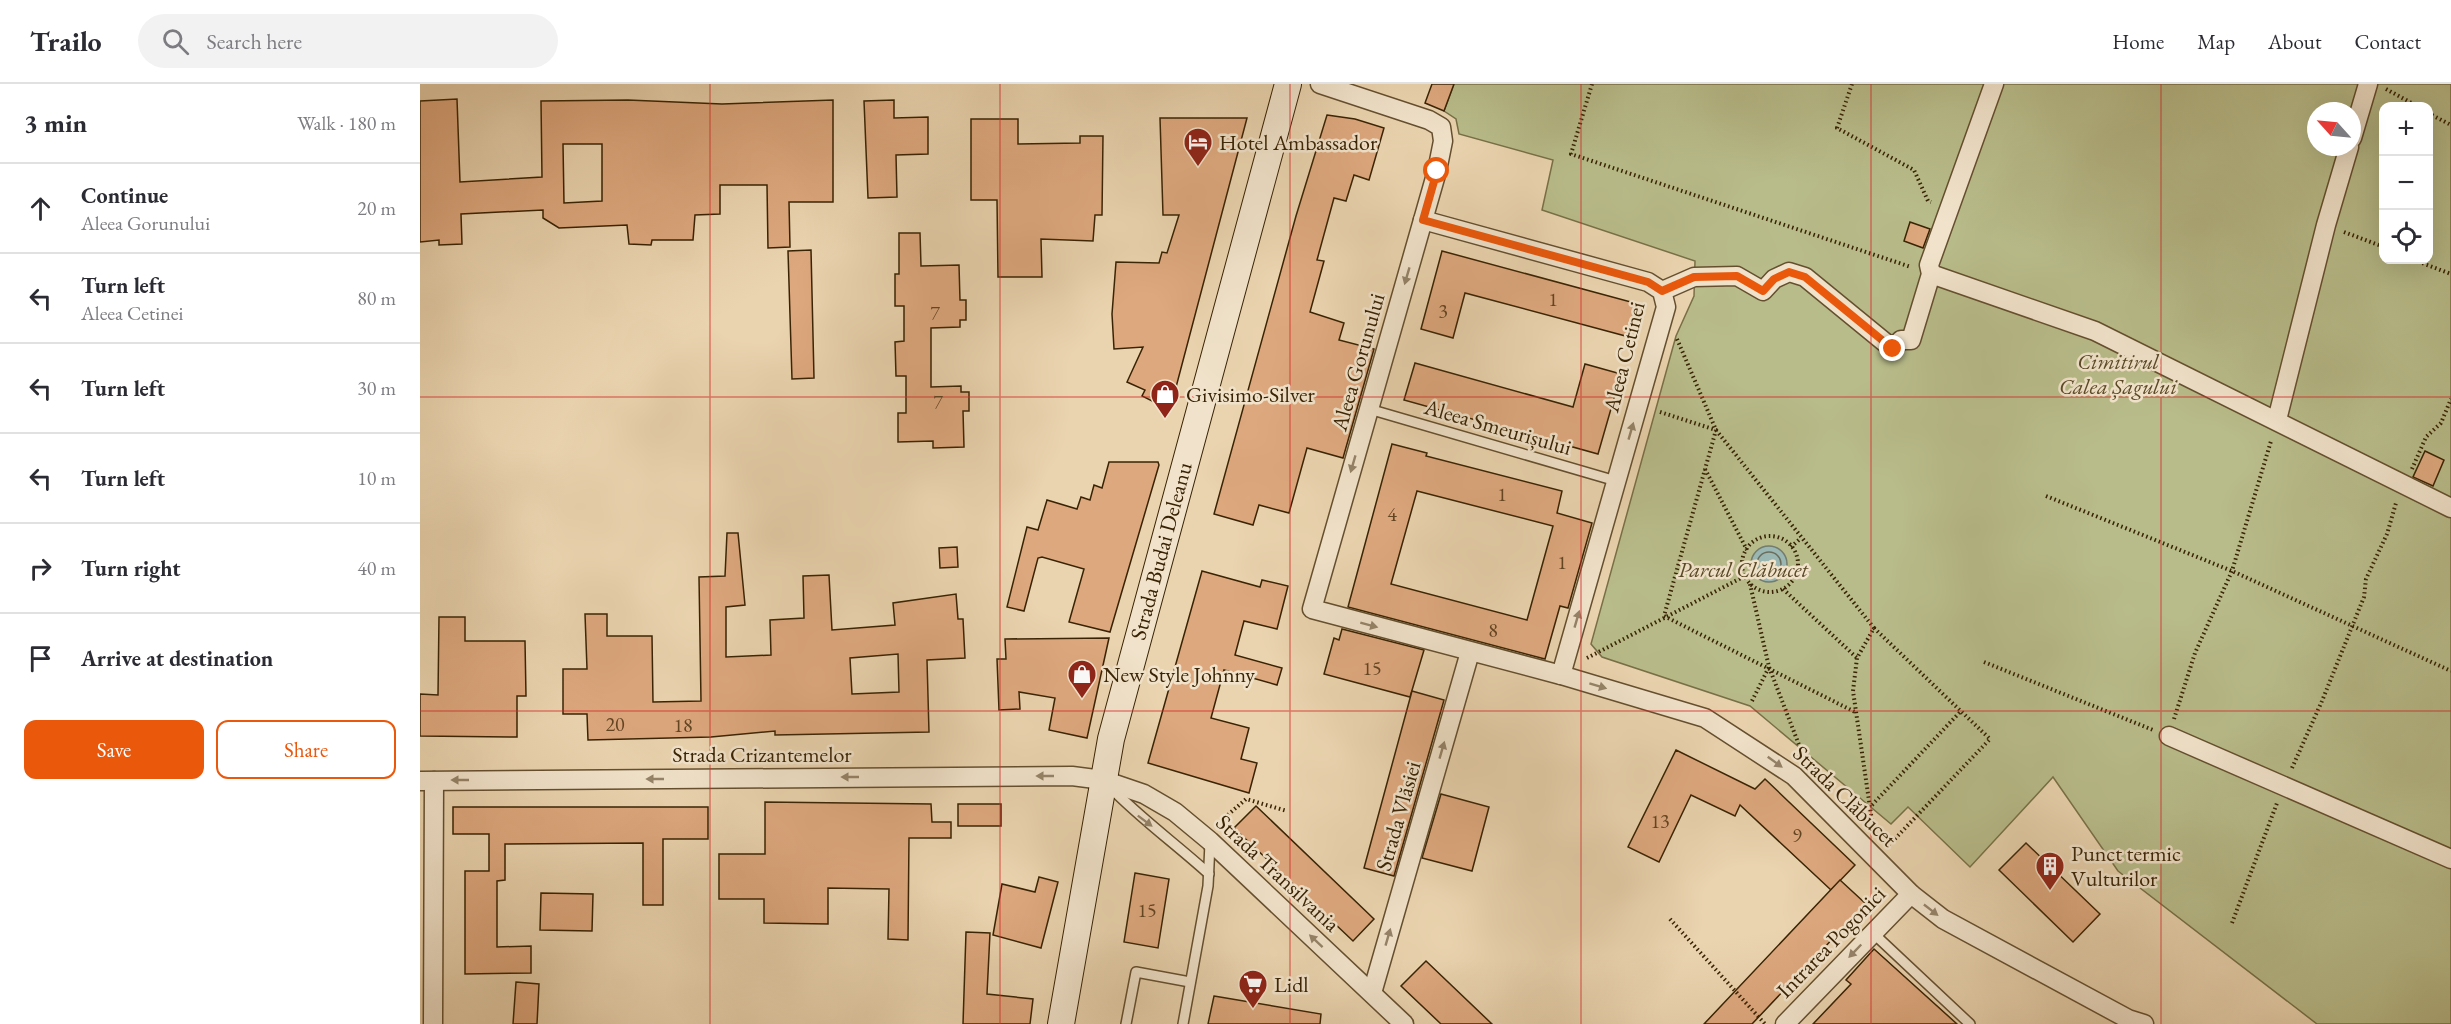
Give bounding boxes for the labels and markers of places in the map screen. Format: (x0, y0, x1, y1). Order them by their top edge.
hotel icon: Hotel Ambassador (1182, 126, 1214, 168)
place label: Hotel Ambassador (1219, 128, 1378, 157)
shop icon: Givisimo-Silver (1149, 378, 1181, 420)
place label: Givisimo-Silver (1186, 380, 1316, 409)
shop icon: New Style Johnny (1066, 658, 1098, 700)
place label: New Style Johnny (1103, 660, 1255, 689)
place label: Punct termic Vulturilor (2071, 839, 2181, 893)
building icon: Punct termic Vulturilor (2034, 850, 2066, 892)
supermarket icon: Lidl (1237, 968, 1269, 1010)
place label: Lidl (1274, 970, 1309, 999)

